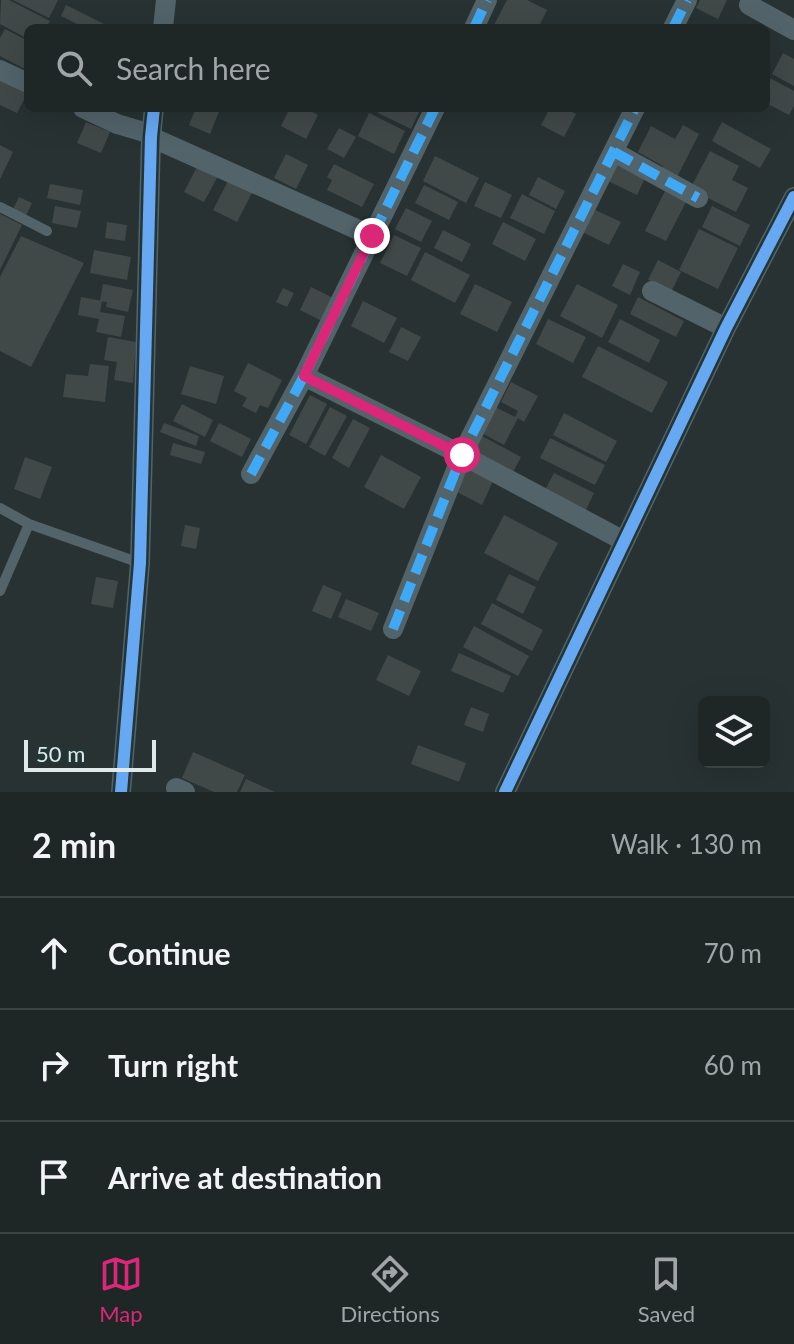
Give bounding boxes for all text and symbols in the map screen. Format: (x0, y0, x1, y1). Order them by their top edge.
search box (24, 24, 770, 112)
icon: search (52, 46, 96, 90)
text: Search here (116, 50, 271, 86)
route end (354, 218, 390, 254)
route start (444, 437, 480, 473)
map controls (698, 696, 770, 768)
button: layers (698, 696, 770, 768)
scale bar (24, 736, 156, 772)
text: 50 m (36, 740, 85, 767)
text: 2 min (32, 824, 116, 865)
text: Walk · 130 m (611, 828, 762, 860)
icon: ahead (32, 931, 76, 975)
text: Continue (108, 935, 231, 971)
text: 70 m (704, 937, 762, 969)
icon: right (32, 1043, 76, 1087)
text: Turn right (108, 1047, 238, 1083)
text: 60 m (704, 1049, 762, 1081)
icon: arrive (32, 1155, 76, 1199)
text: Arrive at destination (108, 1159, 382, 1195)
tab: Map (99, 1252, 143, 1327)
tab: Directions (341, 1252, 440, 1327)
tab: Saved (638, 1252, 695, 1327)

